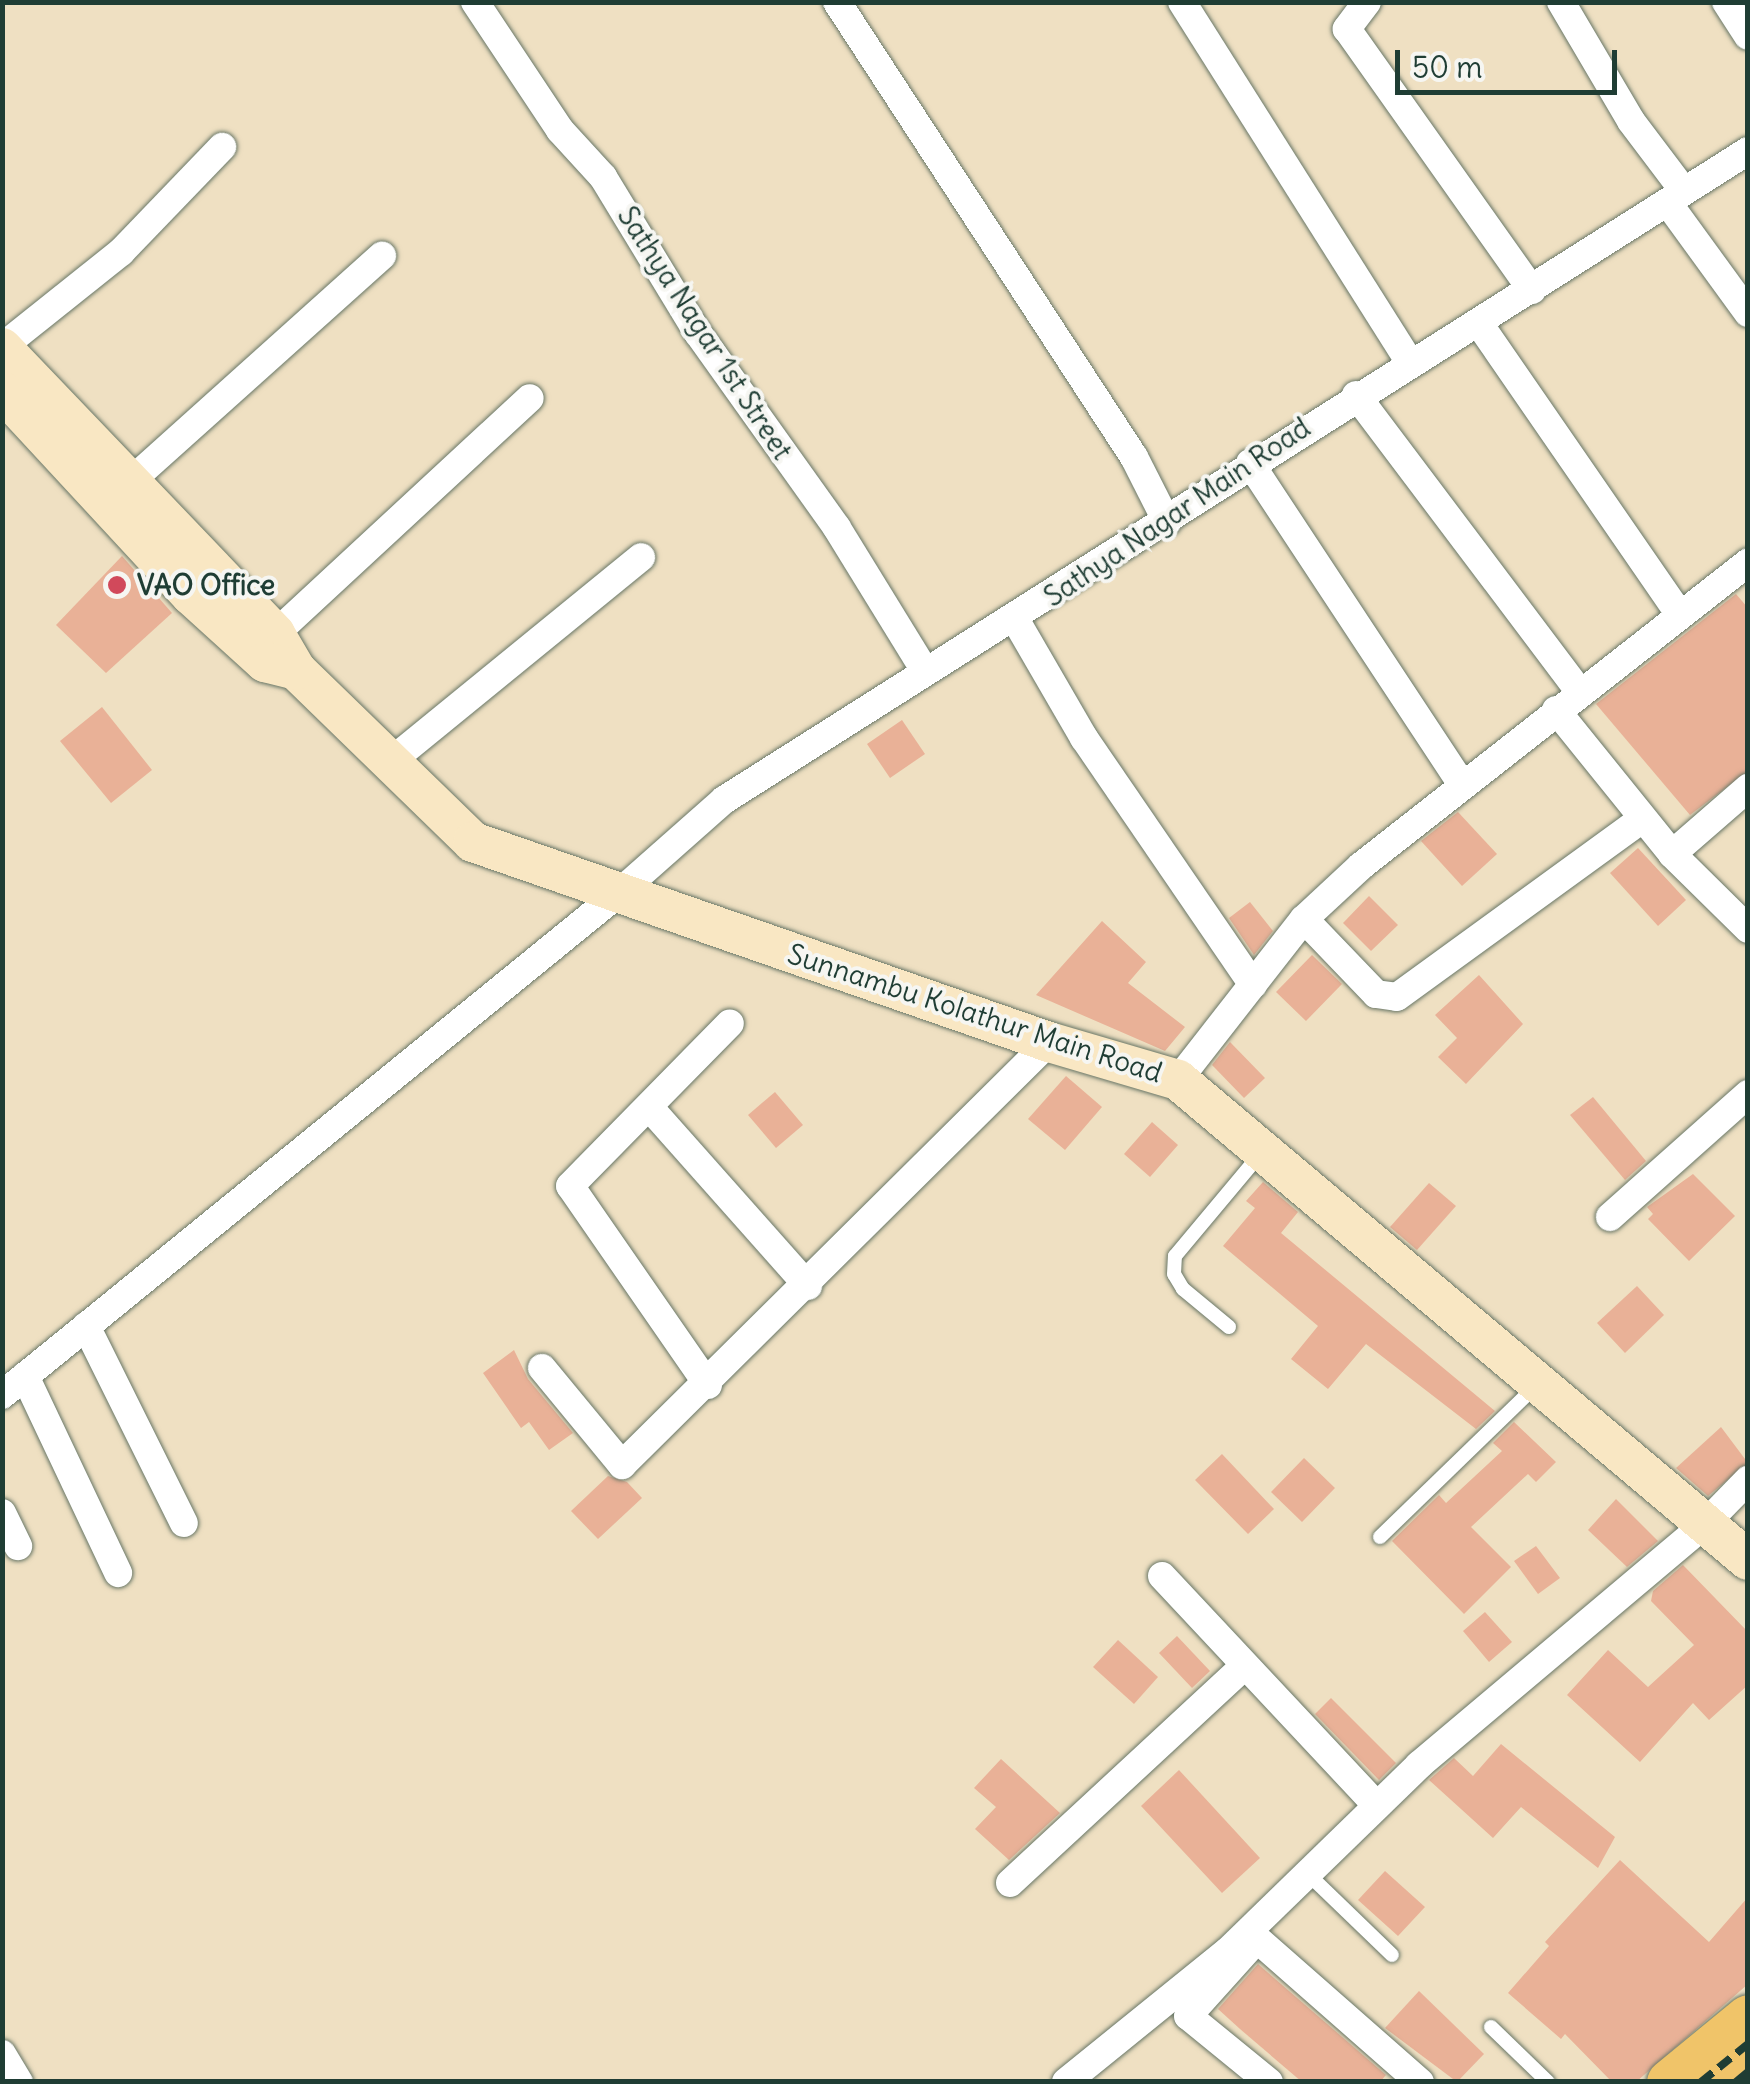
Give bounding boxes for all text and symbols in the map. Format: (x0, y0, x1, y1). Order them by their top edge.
scale bar (1400, 30, 1622, 92)
text: 50 m (1412, 48, 1482, 86)
street label: Sathya Nagar 1st Street (611, 200, 799, 466)
street label: Sathya Nagar Main Road (1038, 410, 1316, 614)
place label: VAO Office (137, 568, 275, 602)
marker: VAO Office (106, 574, 128, 596)
street label: Sunnambu Kolathur Main Road (784, 937, 1166, 1089)

